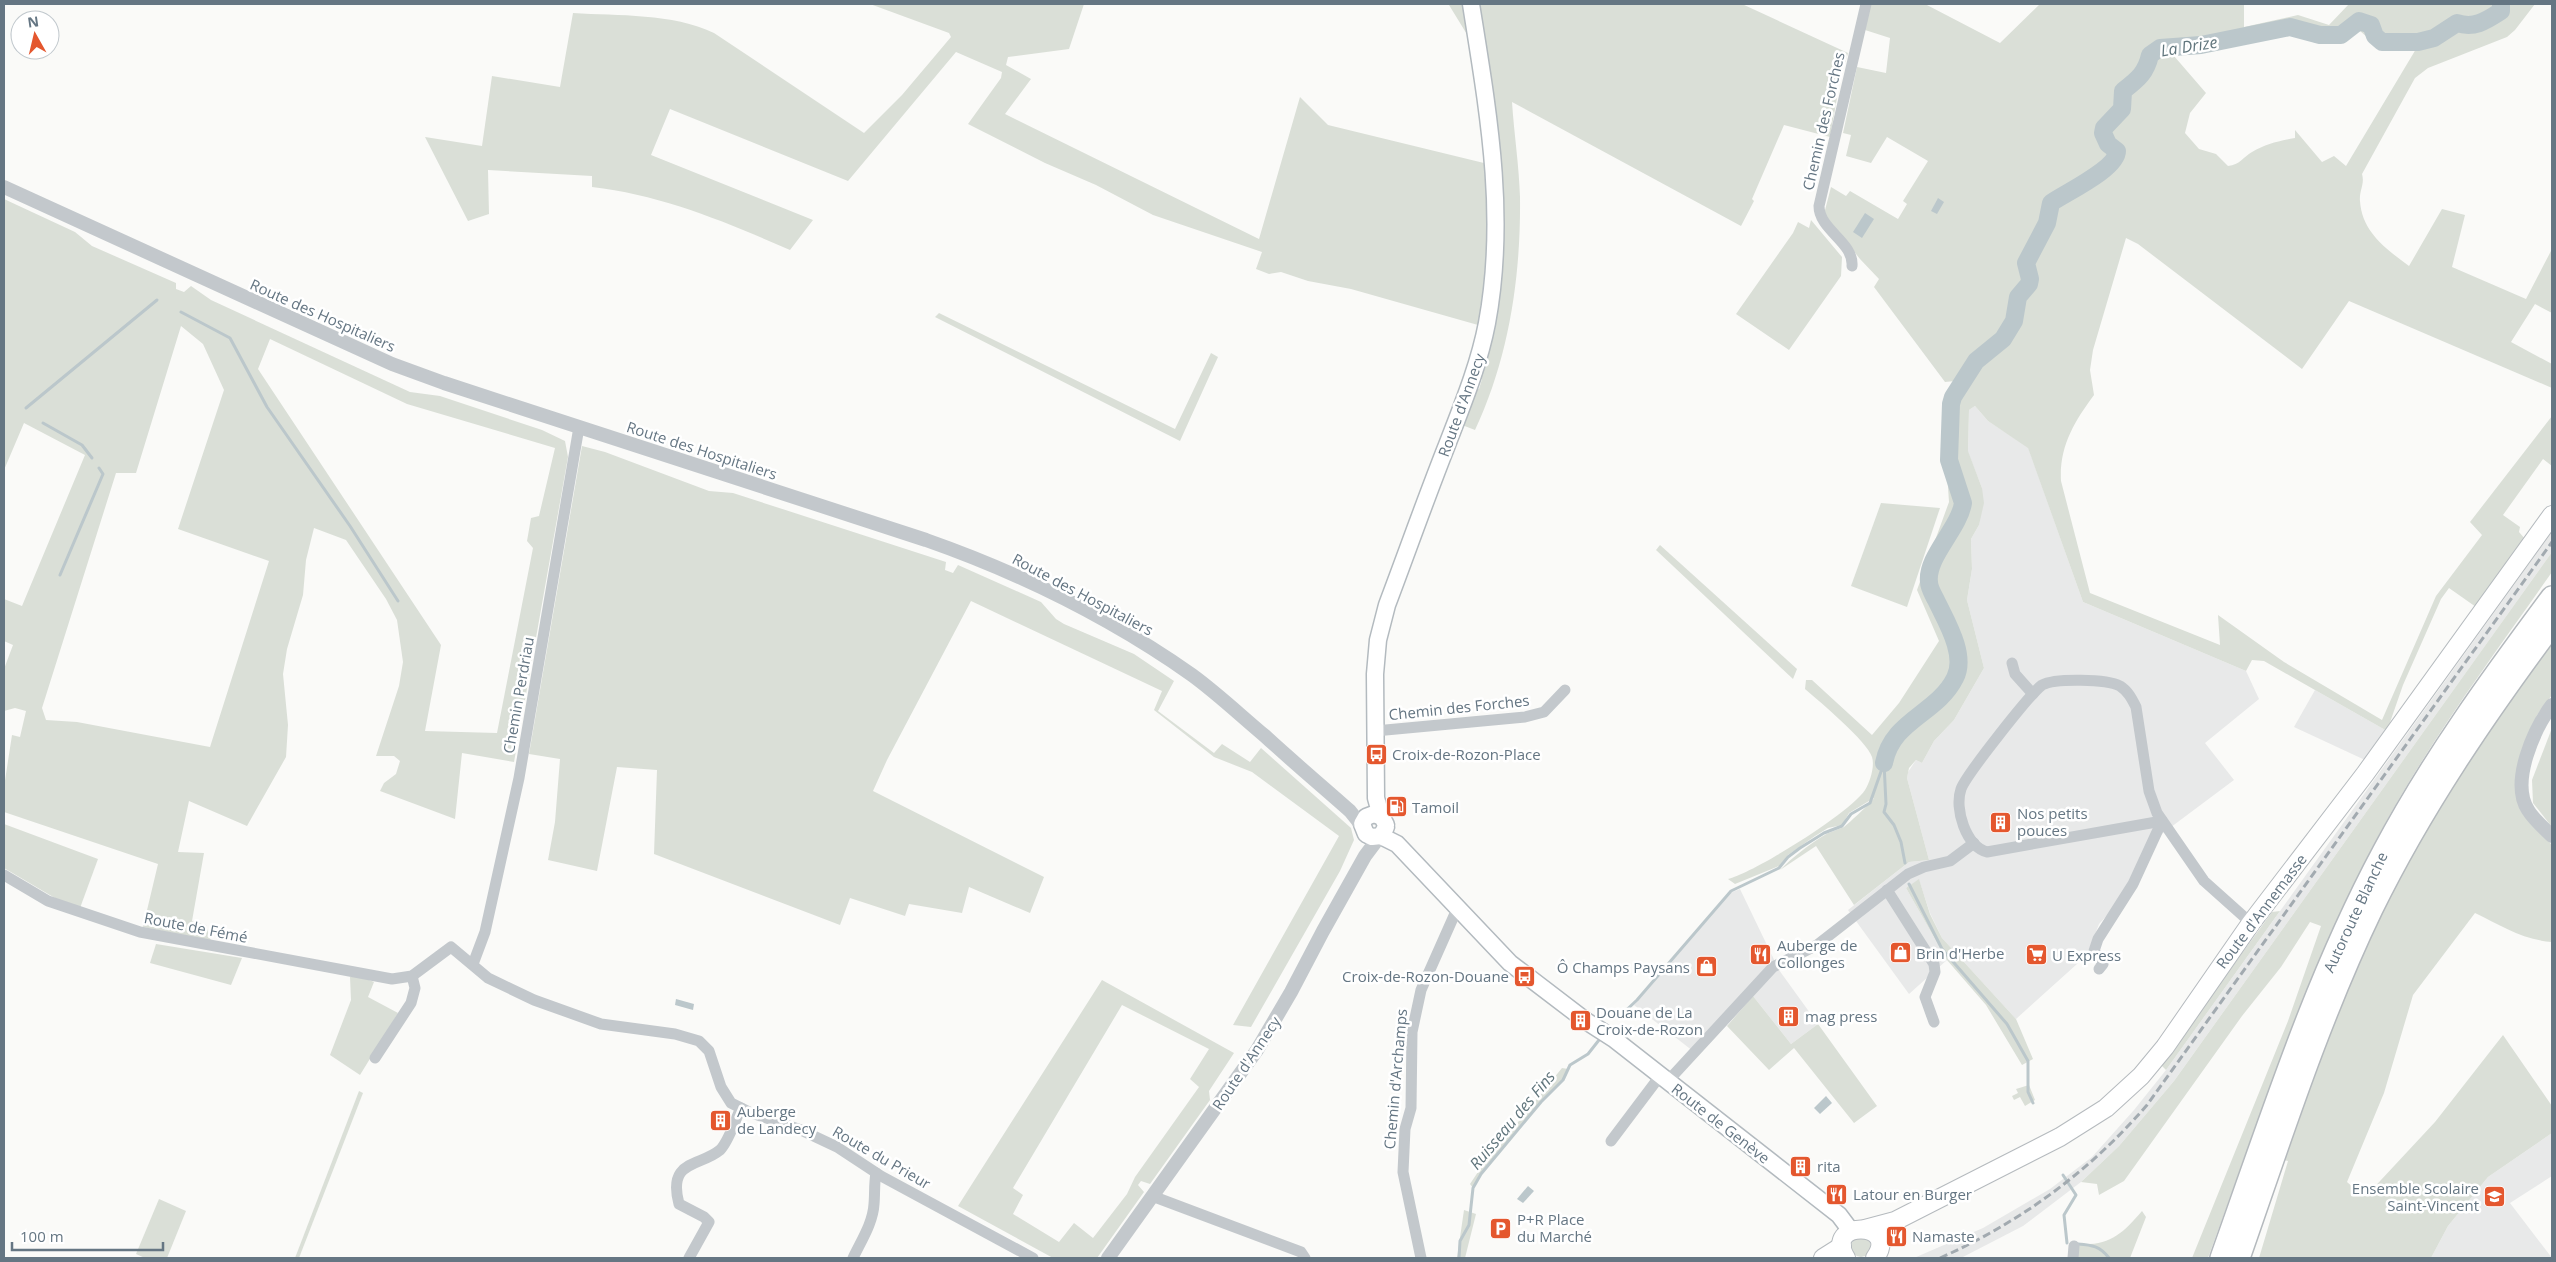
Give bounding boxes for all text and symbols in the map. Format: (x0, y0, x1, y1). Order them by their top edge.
north arrow (10, 10, 60, 60)
text: N (26, 11, 40, 32)
water label: La Drize (2159, 31, 2219, 61)
street label: Chemin des Forches (1797, 50, 1849, 192)
street label: Route des Hospitaliers (247, 274, 399, 356)
street label: Route d'Annecy (1433, 350, 1489, 459)
street label: Route des Hospitaliers (624, 416, 780, 484)
street label: Route des Hospitaliers (1009, 548, 1157, 640)
street label: Chemin Perdriau (498, 635, 538, 755)
street label: Chemin des Forches (1388, 690, 1530, 724)
bus stop icon: Croix-de-Rozon-Place (1364, 742, 1388, 766)
place label: Croix-de-Rozon-Place (1392, 744, 1541, 764)
fuel station icon: Tamoil (1384, 795, 1408, 819)
place label: Tamoil (1412, 797, 1459, 817)
place label: Nos petits pouces (2017, 803, 2088, 840)
building icon: Nos petits pouces (1989, 810, 2013, 834)
street label: Autoroute Blanche (2318, 848, 2392, 976)
street label: Route d'Annemasse (2211, 850, 2311, 972)
street label: Route de Fémé (142, 907, 250, 947)
place label: Auberge de Collonges (1777, 935, 1857, 972)
shop icon: Brin d'Herbe (1888, 941, 1912, 965)
restaurant icon: Auberge de Collonges (1749, 942, 1773, 966)
place label: Brin d'Herbe (1916, 943, 2004, 963)
supermarket icon: U Express (2024, 943, 2048, 967)
place label: U Express (2052, 945, 2121, 965)
shop icon: Ô Champs Paysans (1694, 955, 1718, 979)
place label: Ô Champs Paysans (1557, 957, 1690, 977)
bus stop icon: Croix-de-Rozon-Douane (1513, 964, 1537, 988)
place label: Croix-de-Rozon-Douane (1342, 966, 1509, 986)
place label: Douane de La Croix-de-Rozon (1596, 1002, 1703, 1039)
building icon: mag press (1777, 1004, 1801, 1028)
place label: mag press (1805, 1006, 1877, 1026)
street label: Chemin d'Archamps (1379, 1008, 1411, 1150)
building icon: Douane de La Croix-de-Rozon (1568, 1009, 1592, 1033)
street label: Route d'Annecy (1207, 1012, 1285, 1114)
water label: Ruisseau des Fins (1464, 1066, 1560, 1174)
street label: Route de Genève (1668, 1078, 1774, 1168)
place label: Auberge de Landecy (737, 1101, 817, 1138)
building icon: Auberge de Landecy (709, 1108, 733, 1132)
street label: Route du Prieur (829, 1121, 935, 1193)
building icon: rita (1789, 1154, 1813, 1178)
place label: rita (1817, 1156, 1841, 1176)
place label: Ensemble Scolaire Saint-Vincent (2352, 1178, 2479, 1215)
restaurant icon: Latour en Burger (1825, 1182, 1849, 1206)
place label: Latour en Burger (1853, 1184, 1972, 1204)
school or university icon: Ensemble Scolaire Saint-Vincent (2483, 1185, 2507, 1209)
place label: P+R Place du Marché (1517, 1209, 1592, 1246)
parking icon: P+R Place du Marché (1489, 1216, 1513, 1240)
scale bar (12, 1220, 164, 1252)
restaurant icon: Namaste (1884, 1224, 1908, 1248)
text: 100 m (20, 1226, 64, 1246)
place label: Namaste (1912, 1226, 1975, 1246)

